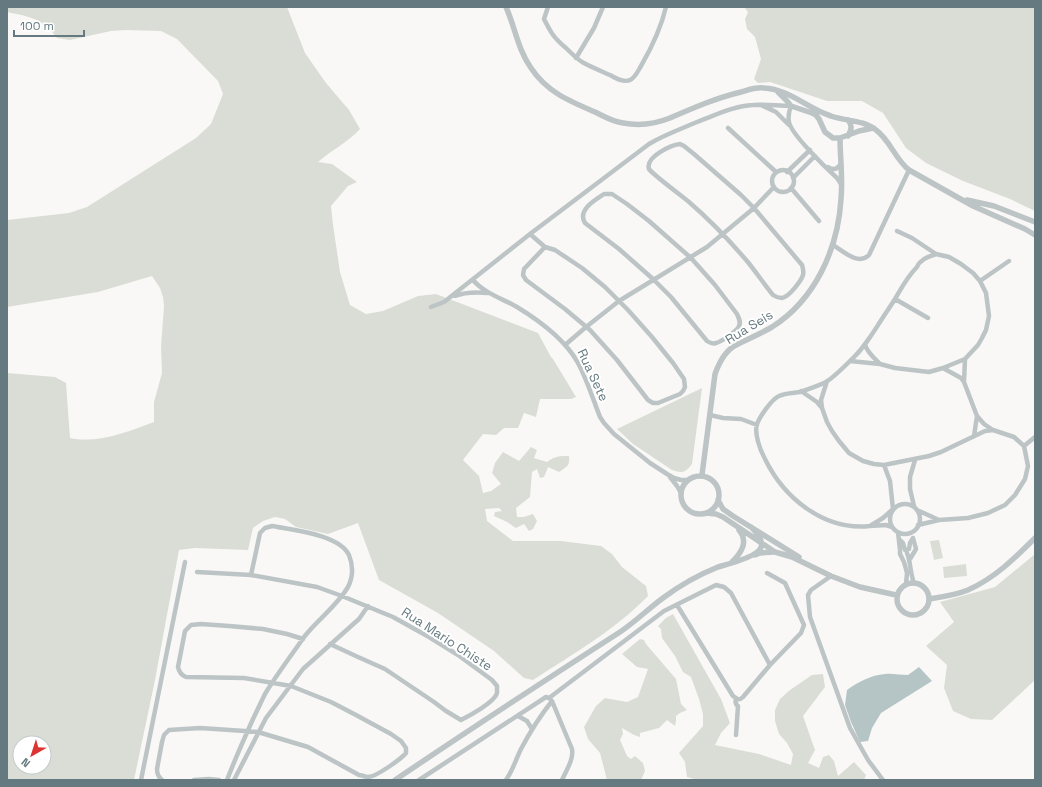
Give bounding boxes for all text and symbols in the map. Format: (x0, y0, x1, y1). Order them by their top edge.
scale bar (14, 12, 84, 38)
text: 100 m (20, 18, 54, 34)
street label: Rua Seis (722, 306, 776, 348)
street label: Rua Sete (573, 346, 613, 404)
street label: Rua Mario Chiste (398, 603, 496, 675)
north arrow (12, 735, 52, 775)
text: N (18, 755, 33, 771)

